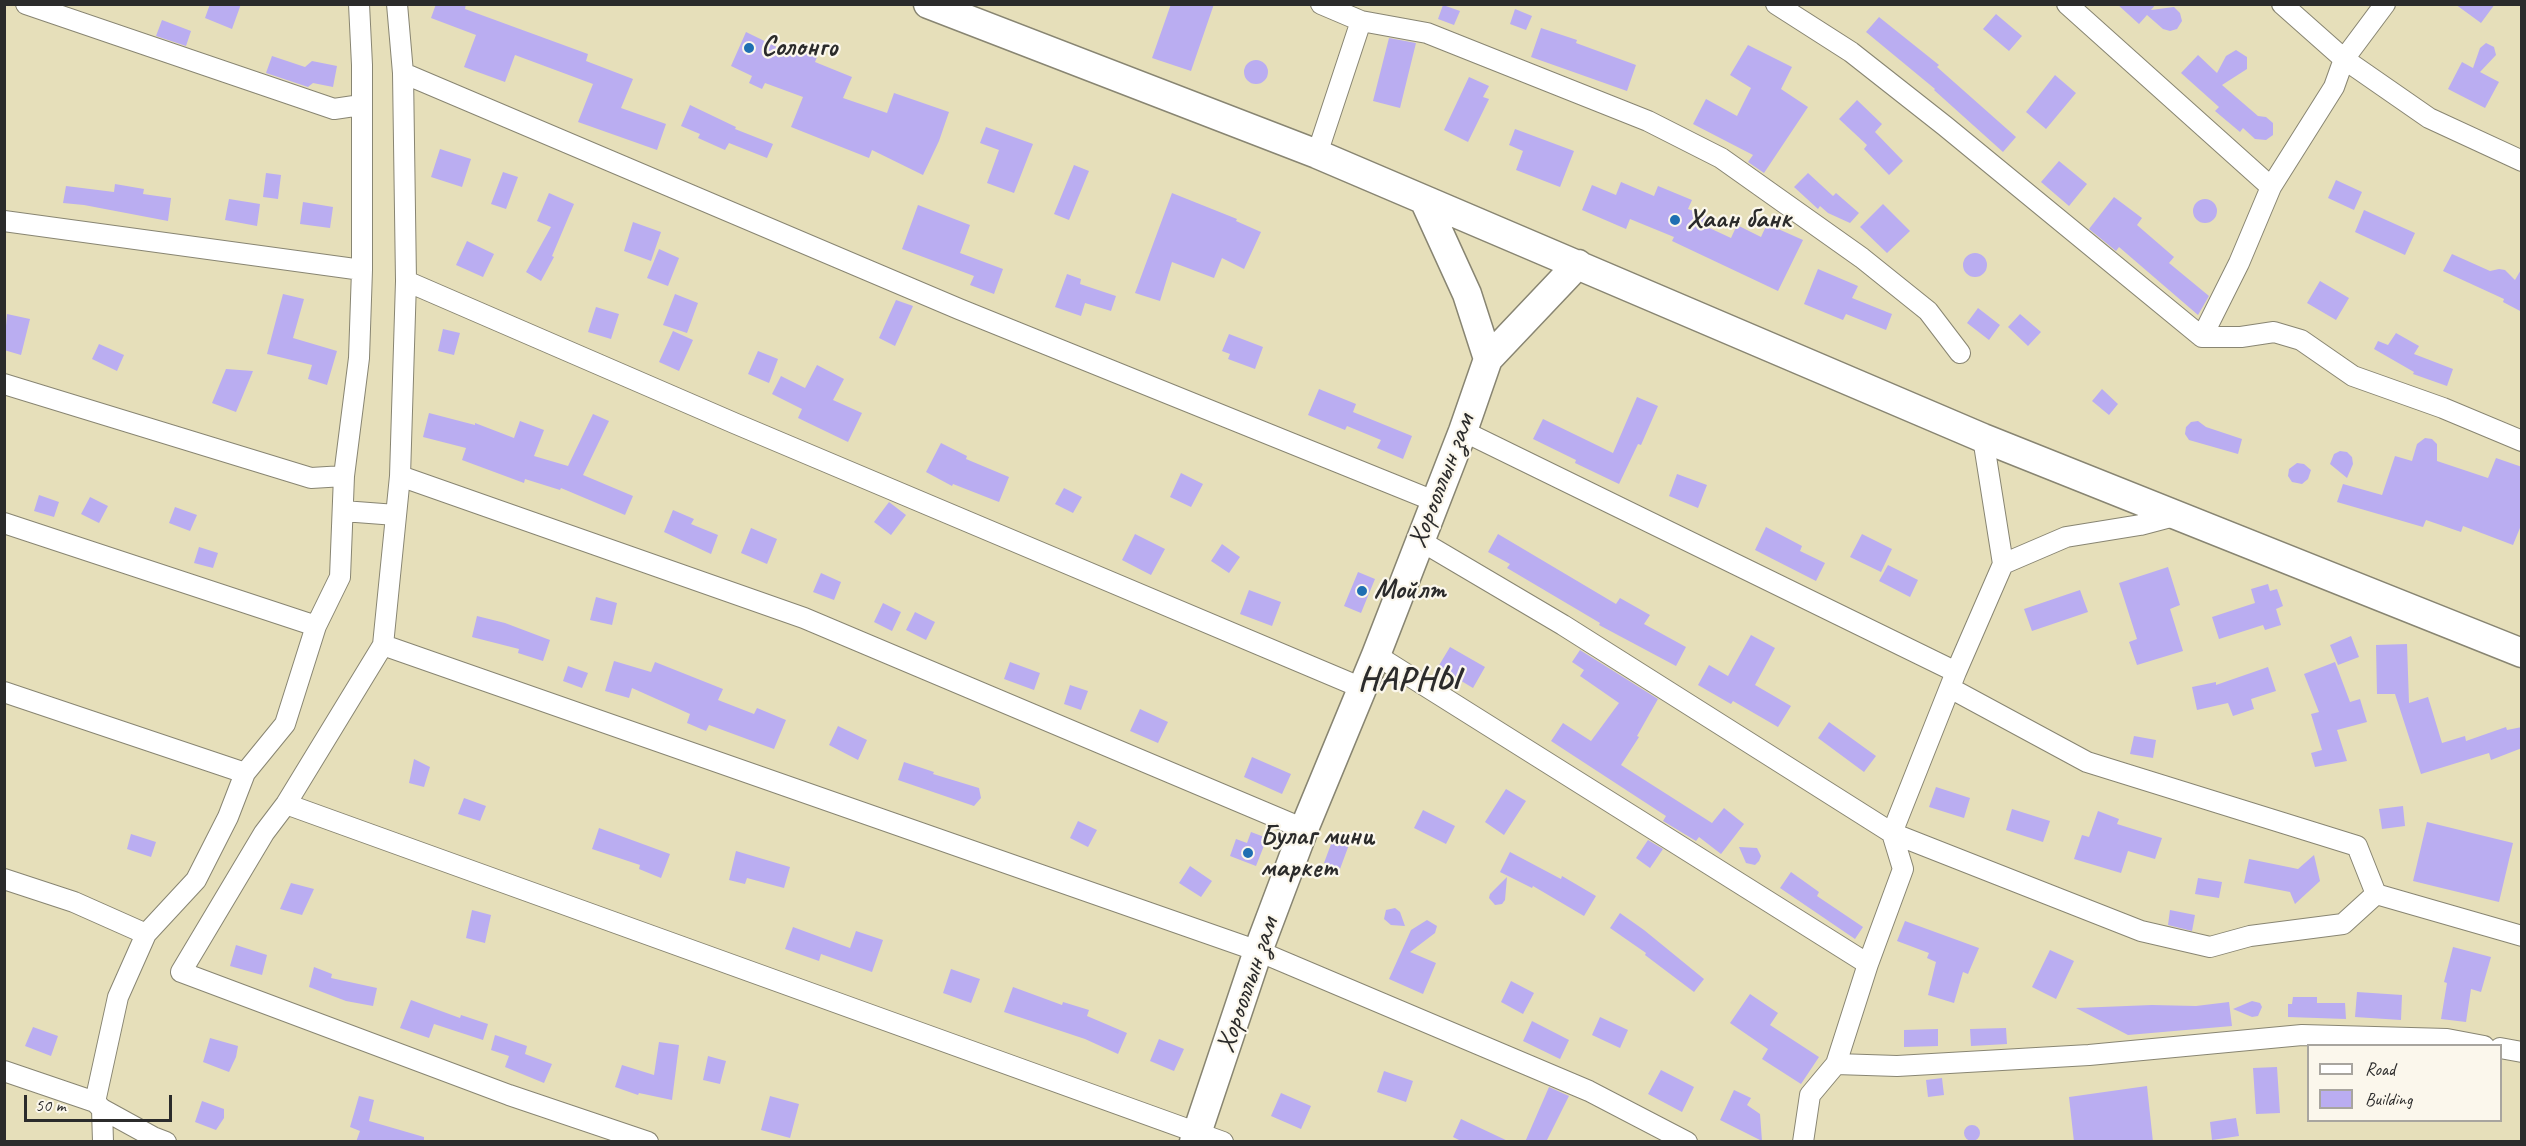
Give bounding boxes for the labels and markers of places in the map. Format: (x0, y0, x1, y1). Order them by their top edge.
place label: Солонго (761, 31, 838, 65)
marker: Солонго (742, 41, 756, 55)
place label: Хаан банк (1687, 203, 1792, 237)
marker: Хаан банк (1668, 213, 1682, 227)
place label: Мойлт (1374, 574, 1446, 608)
marker: Мойлт (1355, 584, 1369, 598)
place label: Булаг мини маркет (1260, 820, 1374, 886)
marker: Булаг мини маркет (1241, 846, 1255, 860)

